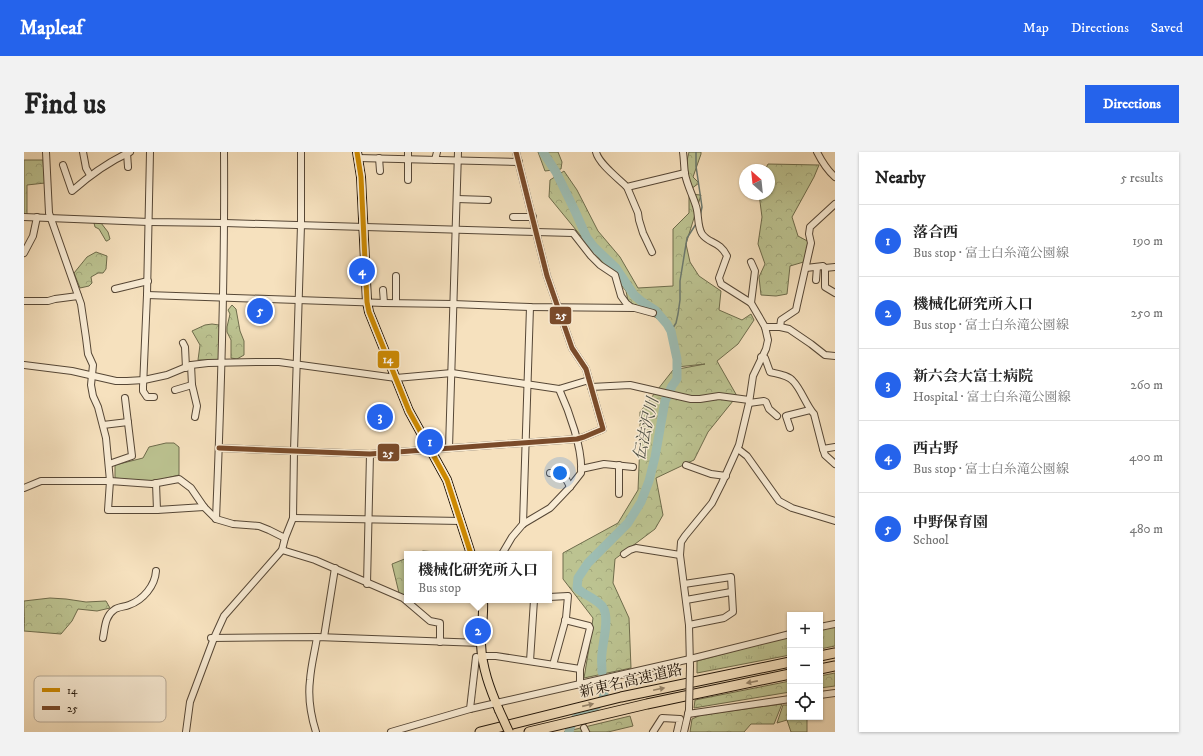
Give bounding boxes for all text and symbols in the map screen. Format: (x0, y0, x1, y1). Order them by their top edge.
text: Mapleaf (20, 17, 83, 40)
text: Map (1023, 19, 1049, 37)
text: Directions (1071, 19, 1129, 37)
text: Saved (1151, 19, 1183, 37)
button: Directions (1085, 85, 1179, 123)
text: Find us (24, 87, 106, 122)
north arrow (739, 164, 775, 200)
text: Nearby (875, 167, 925, 189)
text: 5 results (1121, 170, 1163, 186)
text: 落合西 (913, 223, 958, 242)
text: 1 (886, 233, 890, 249)
text: 190 m (1132, 233, 1163, 249)
text: Bus stop · 富士白糸滝公園線 (913, 245, 1069, 261)
pin: 4 (349, 256, 375, 286)
text: 機械化研究所入口 (913, 295, 1033, 314)
pin: 5 (247, 296, 273, 326)
text: 2 (885, 305, 891, 321)
text: 250 m (1131, 305, 1163, 321)
line badge: 25 (549, 306, 572, 325)
text: 25 (556, 309, 567, 323)
text: Bus stop · 富士白糸滝公園線 (913, 317, 1069, 333)
line badge: 14 (377, 350, 400, 369)
text: 14 (383, 353, 394, 367)
text: 新六会大富士病院 (913, 367, 1033, 386)
text: 3 (886, 377, 890, 393)
text: 260 m (1130, 377, 1163, 393)
text: Hospital · 富士白糸滝公園線 (913, 389, 1071, 405)
water label: 伝法沢川 (629, 394, 663, 462)
pin: 3 (367, 402, 393, 432)
pin: 1 (417, 427, 443, 457)
text: 西古野 (913, 439, 958, 458)
line badge: 25 (377, 443, 400, 462)
text: 25 (383, 447, 394, 461)
text: 4 (884, 449, 892, 465)
text: 400 m (1129, 449, 1163, 465)
text: Bus stop · 富士白糸滝公園線 (913, 461, 1069, 477)
your location (550, 463, 570, 483)
text: 中野保育園 (913, 513, 988, 532)
text: 5 (885, 521, 891, 537)
text: 480 m (1129, 521, 1163, 537)
text: School (913, 532, 949, 548)
popup (404, 551, 552, 603)
text: 機械化研究所入口 (418, 561, 538, 580)
text: Bus stop (418, 580, 461, 596)
map controls (787, 612, 823, 720)
button: + (787, 612, 823, 648)
pin: 2 (465, 616, 491, 646)
button: − (787, 648, 823, 684)
street label: 新東名高速道路 (578, 660, 684, 702)
legend (34, 676, 166, 722)
one-way arrow (746, 679, 758, 685)
text: 14 (67, 684, 78, 698)
button: locate (787, 684, 823, 720)
one-way arrow (653, 686, 665, 692)
text: 25 (67, 702, 78, 716)
one-way arrow (582, 702, 594, 708)

